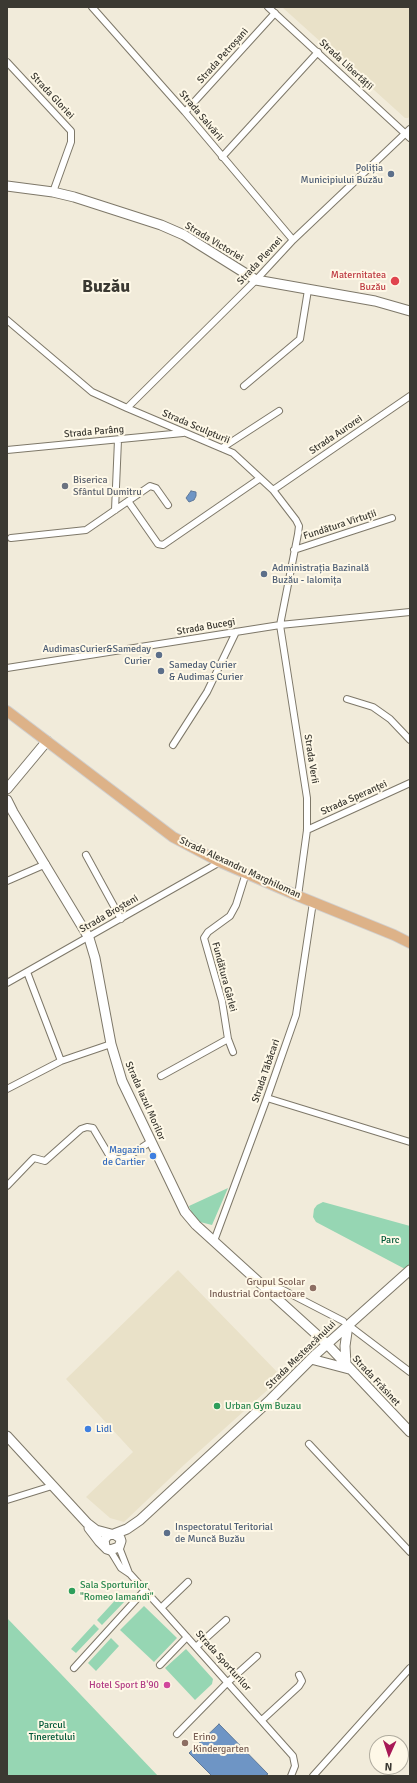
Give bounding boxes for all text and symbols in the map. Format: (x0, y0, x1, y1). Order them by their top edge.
street label: Strada Petroșani (195, 26, 251, 86)
street label: Strada Libertății (316, 37, 376, 93)
street label: Strada Gloriei (27, 70, 77, 122)
street label: Strada Salvării (176, 88, 226, 144)
place label: Poliția Municipiului Buzău (301, 162, 383, 186)
marker: Poliția Municipiului Buzău (386, 169, 396, 179)
street label: Strada Victoriei (182, 220, 246, 264)
street label: Strada Plevnei (235, 234, 285, 288)
place label: Maternitatea Buzău (331, 269, 386, 292)
marker: Maternitatea Buzău (389, 275, 401, 287)
district label: Buzău (82, 276, 130, 298)
street label: Strada Sculpturii (160, 407, 232, 447)
street label: Strada Aurorei (307, 413, 365, 457)
street label: Strada Parâng (63, 423, 125, 441)
place label: Biserica Sfântul Dumitru (73, 474, 142, 498)
marker: Biserica Sfântul Dumitru (60, 481, 70, 491)
street label: Fundătura Virtuții (302, 508, 378, 542)
place label: Administrația Bazinală Buzău - Ialomița (272, 562, 369, 586)
marker: Administrația Bazinală Buzău - Ialomița (259, 569, 269, 579)
street label: Strada Bucegi (176, 616, 236, 638)
place label: AudimasCurier&Sameday Curier (43, 643, 151, 666)
marker: AudimasCurier&Sameday Curier (154, 650, 164, 660)
place label: Sameday Curier & Audimas Curier (169, 659, 243, 682)
marker: Sameday Curier & Audimas Curier (156, 666, 166, 676)
street label: Strada Verii (301, 733, 321, 785)
street label: Strada Speranței (319, 778, 389, 818)
street label: Strada Alexandru Marghiloman (177, 835, 303, 901)
street label: Strada Broșteni (78, 892, 140, 936)
street label: Fundătura Gârlei (209, 941, 239, 1013)
street label: Strada Tăbăcari (250, 1038, 282, 1104)
street label: Strada Iazul Morilor (122, 1060, 168, 1142)
place label: Magazin de Cartier (103, 1144, 145, 1168)
marker: Magazin de Cartier (148, 1151, 158, 1161)
park label: Parc (381, 1234, 399, 1246)
place label: Grupul Scolar Industrial Contactoare (209, 1276, 305, 1300)
marker: Grupul Scolar Industrial Contactoare (308, 1283, 318, 1293)
street label: Strada Mesteacănului (263, 1318, 339, 1392)
street label: Strada Frăsinet (349, 1353, 403, 1409)
place label: Urban Gym Buzau (225, 1400, 301, 1412)
marker: Urban Gym Buzau (212, 1401, 222, 1411)
place label: Lidl (96, 1423, 112, 1435)
marker: Lidl (83, 1424, 93, 1434)
place label: Inspectoratul Teritorial de Muncă Buzău (175, 1521, 273, 1544)
marker: Inspectoratul Teritorial de Muncă Buzău (162, 1528, 172, 1538)
place label: Sala Sporturilor "Romeo Iamandi" (80, 1579, 154, 1602)
marker: Sala Sporturilor "Romeo Iamandi" (67, 1586, 77, 1596)
street label: Strada Sporturilor (193, 1628, 253, 1694)
place label: Hotel Sport B'90 (89, 1679, 159, 1691)
marker: Hotel Sport B'90 (162, 1680, 172, 1690)
park label: Parcul Tineretului (29, 1719, 75, 1742)
place label: Erino Kindergarten (193, 1731, 249, 1754)
north arrow (369, 1735, 409, 1775)
marker: Erino Kindergarten (180, 1738, 190, 1748)
text: N (384, 1760, 393, 1773)

